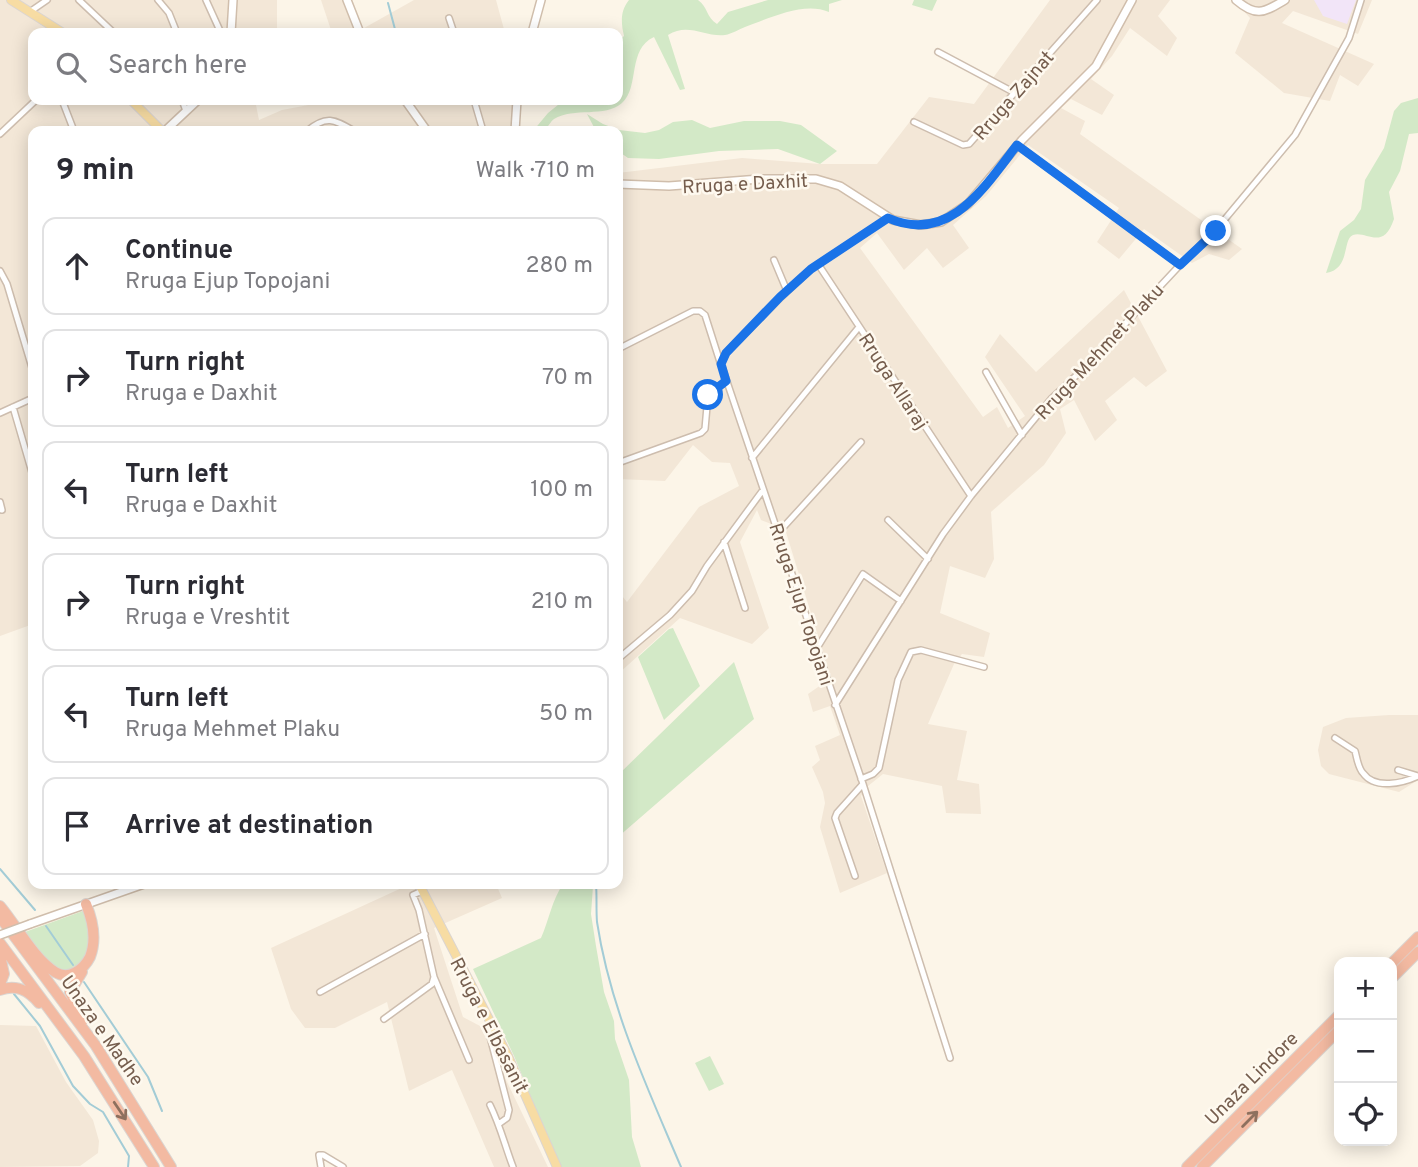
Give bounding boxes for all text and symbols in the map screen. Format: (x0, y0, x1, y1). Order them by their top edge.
search box (28, 28, 623, 105)
street label: Rruga Zajnat (969, 46, 1060, 146)
icon: search (52, 48, 90, 86)
text: Search here (108, 50, 247, 83)
text: 9 min (56, 153, 134, 190)
text: Walk · 710 m (475, 157, 595, 186)
street label: Rruga e Daxhit (682, 170, 809, 200)
route end (1200, 215, 1231, 246)
text: Continue (125, 235, 233, 268)
icon: ahead (58, 247, 96, 285)
text: 280 m (525, 252, 593, 281)
text: Rruga Ejup Topojani (125, 268, 330, 297)
street label: Rruga Mehmet Plaku (1031, 279, 1170, 426)
street label: Rruga Allaraj (852, 329, 932, 435)
text: Turn right (125, 347, 245, 380)
icon: right (58, 359, 96, 397)
text: 70 m (542, 364, 593, 393)
route start (692, 379, 723, 410)
text: Rruga e Daxhit (125, 380, 277, 409)
text: Turn left (125, 459, 229, 492)
icon: left (58, 471, 96, 509)
text: 100 m (530, 476, 593, 505)
text: Rruga e Daxhit (125, 492, 277, 521)
street label: Rruga Ejup Topojani (762, 520, 838, 689)
text: Turn right (125, 571, 245, 604)
icon: right (58, 583, 96, 621)
text: 210 m (531, 588, 593, 617)
text: Rruga e Vreshtit (125, 604, 290, 633)
text: Turn left (125, 683, 229, 716)
icon: left (58, 695, 96, 733)
text: 50 m (539, 700, 593, 729)
text: Rruga Mehmet Plaku (125, 716, 340, 745)
icon: arrive (58, 807, 96, 845)
text: Arrive at destination (125, 810, 373, 843)
street label: Rruga e Elbasanit (444, 954, 533, 1098)
map controls (1334, 957, 1397, 1146)
button: + (1334, 957, 1397, 1020)
street label: Unaza e Madhe (54, 971, 148, 1091)
button: − (1334, 1020, 1397, 1083)
street label: Unaza Lindore (1201, 1028, 1304, 1131)
button: locate (1334, 1083, 1397, 1146)
one-way arrow (113, 1101, 127, 1120)
one-way arrow (1241, 1110, 1258, 1127)

